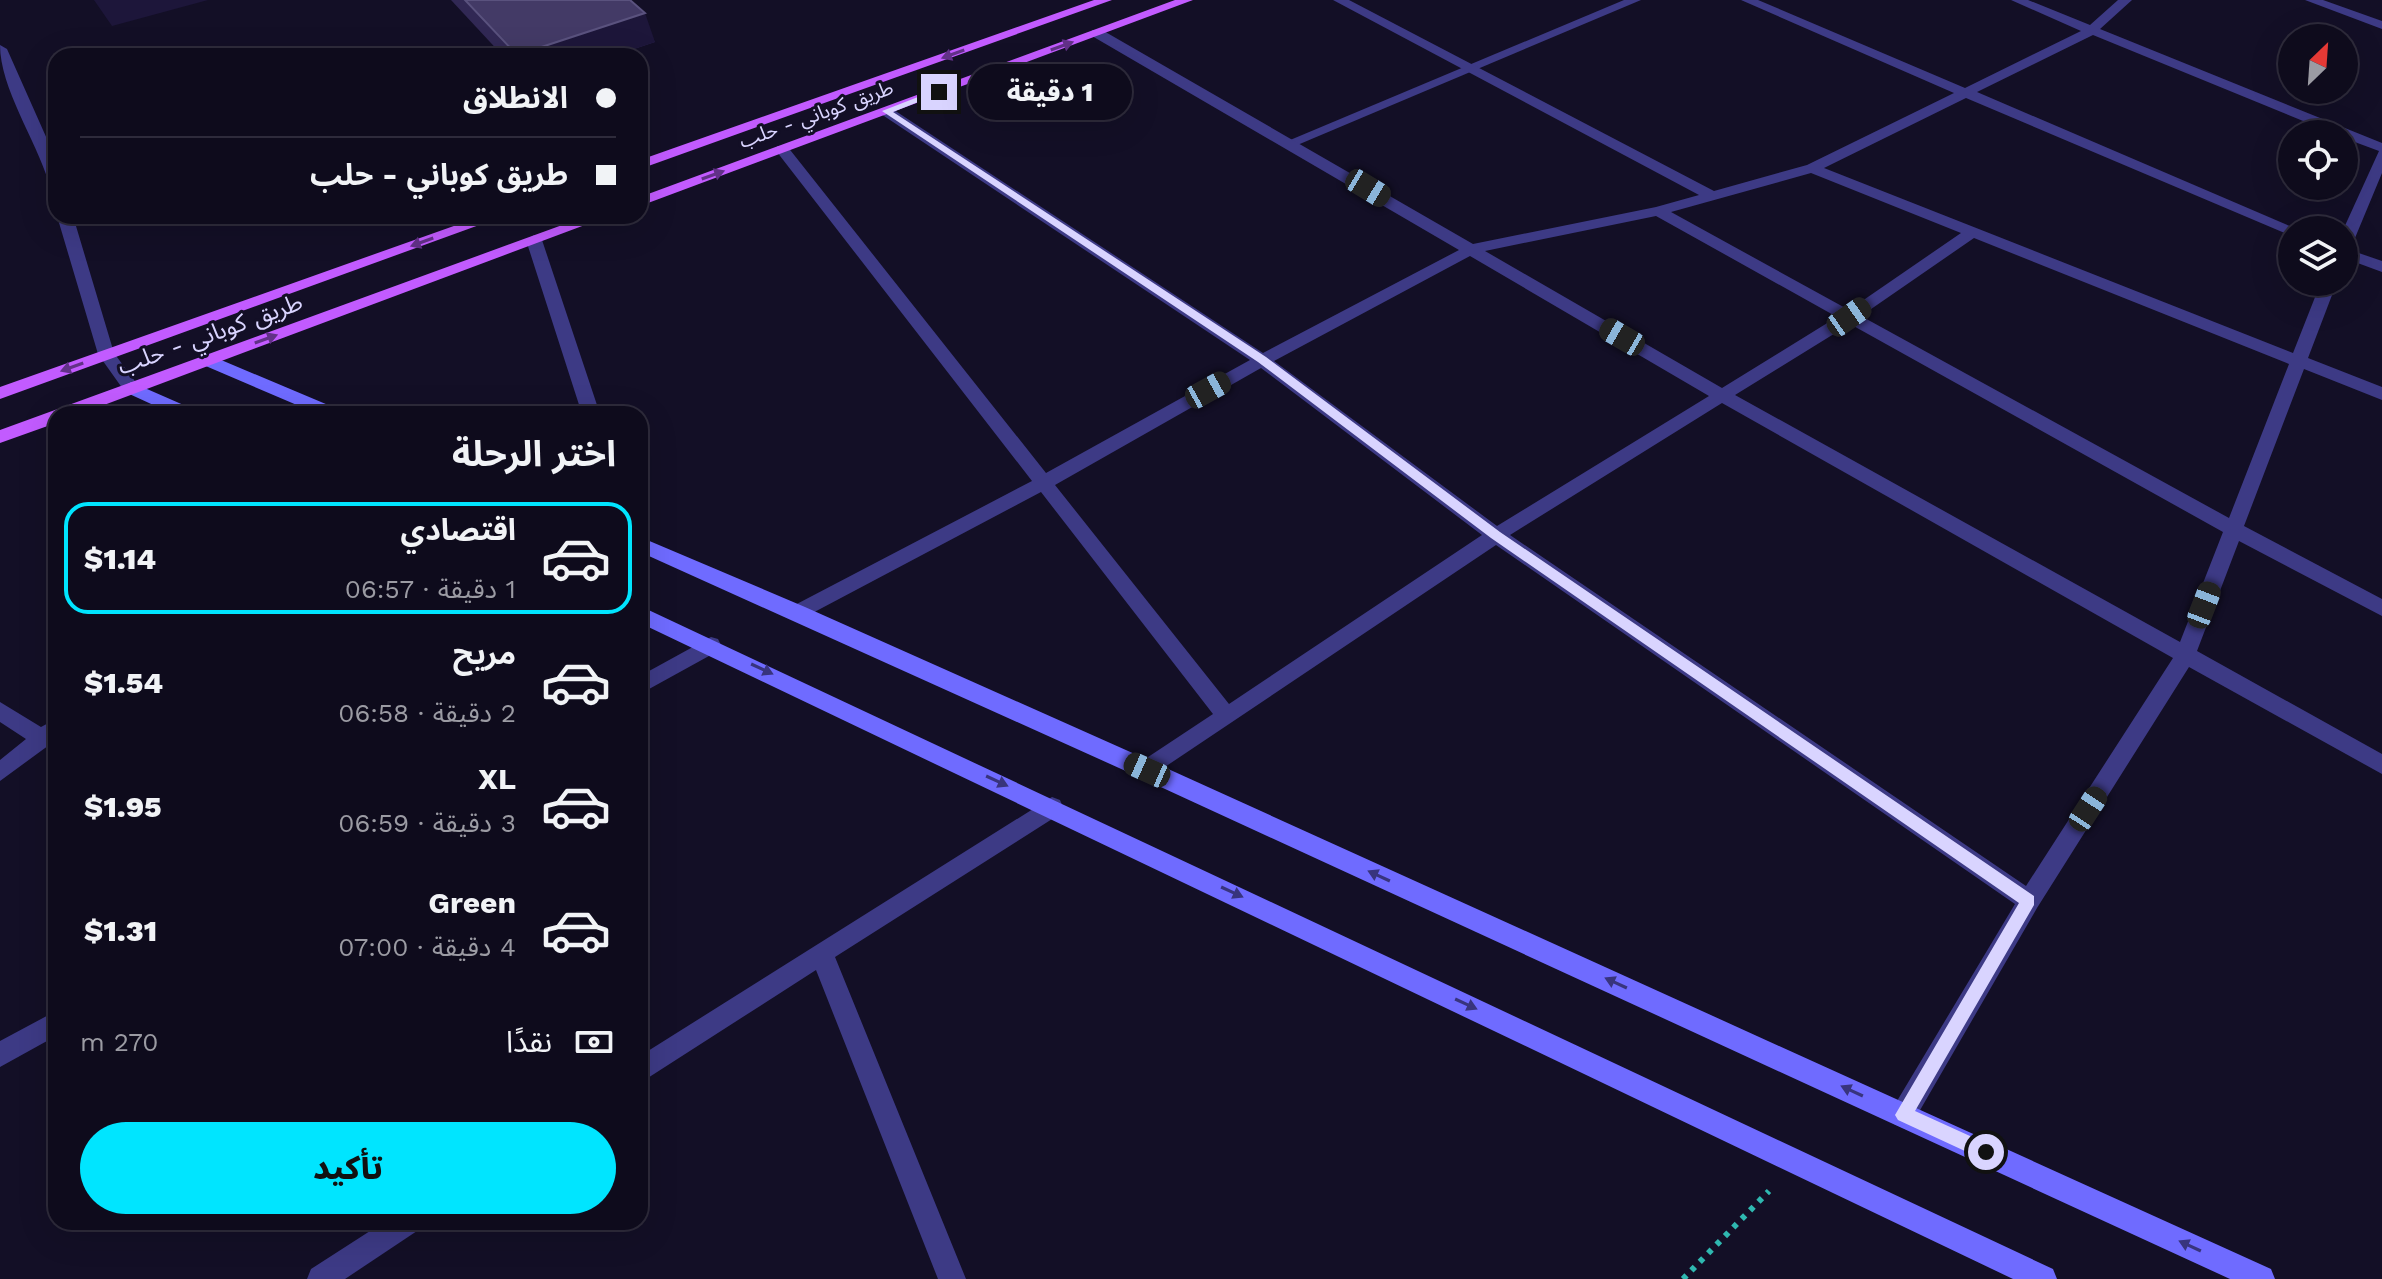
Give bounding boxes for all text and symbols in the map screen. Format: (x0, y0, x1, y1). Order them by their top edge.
north arrow (2278, 24, 2358, 104)
map controls (2278, 24, 2358, 296)
one-way arrow (1050, 39, 1074, 52)
one-way arrow (941, 48, 965, 61)
callout: 1 دقيقة (967, 64, 1131, 120)
route end (921, 74, 957, 110)
street label: طريق كوباني - حلب (736, 75, 898, 156)
text: 1 دقيقة (1007, 77, 1093, 107)
text: الانطلاق (463, 80, 568, 115)
button: locate (2278, 120, 2358, 200)
text: طريق كوباني - حلب (310, 157, 568, 192)
car (1341, 165, 1395, 211)
one-way arrow (701, 168, 725, 181)
button: layers (2278, 216, 2358, 296)
one-way arrow (410, 236, 434, 249)
street label: طريق كوباني - حلب (114, 288, 308, 385)
car (1822, 293, 1876, 341)
car (1595, 315, 1649, 359)
one-way arrow (254, 332, 278, 344)
one-way arrow (60, 361, 84, 373)
car (1181, 368, 1235, 412)
text: اختر الرحلة (452, 433, 616, 475)
text: اقتصادي (401, 512, 516, 547)
icon: car (540, 522, 612, 594)
text: $1.14 (84, 541, 156, 576)
text: 1 دقيقة · 06:57 (345, 574, 516, 604)
car (2184, 578, 2224, 632)
text: مريح (453, 636, 516, 671)
icon: car (540, 646, 612, 718)
one-way arrow (750, 662, 774, 676)
text: $1.54 (84, 665, 163, 700)
text: 2 دقيقة · 06:58 (338, 698, 516, 728)
car (1120, 749, 1174, 791)
text: XL (478, 761, 516, 796)
icon: car (540, 770, 612, 842)
one-way arrow (985, 774, 1009, 788)
car (2065, 782, 2111, 836)
text: $1.95 (84, 789, 162, 824)
text: 3 دقيقة · 06:59 (338, 808, 516, 838)
one-way arrow (1367, 869, 1391, 882)
text: Green (428, 885, 516, 920)
one-way arrow (1220, 885, 1243, 899)
icon: car (540, 894, 612, 966)
text: $1.31 (84, 913, 157, 948)
text: 4 دقيقة · 07:00 (338, 932, 516, 962)
one-way arrow (1604, 977, 1627, 990)
one-way arrow (1455, 997, 1478, 1011)
icon: cash (572, 1020, 616, 1064)
text: نقدًا (506, 1024, 552, 1059)
text: 270 m (80, 1027, 159, 1057)
one-way arrow (1841, 1084, 1864, 1098)
button: تأكيد (80, 1122, 616, 1214)
route start (1968, 1134, 2004, 1170)
one-way arrow (2179, 1240, 2202, 1253)

